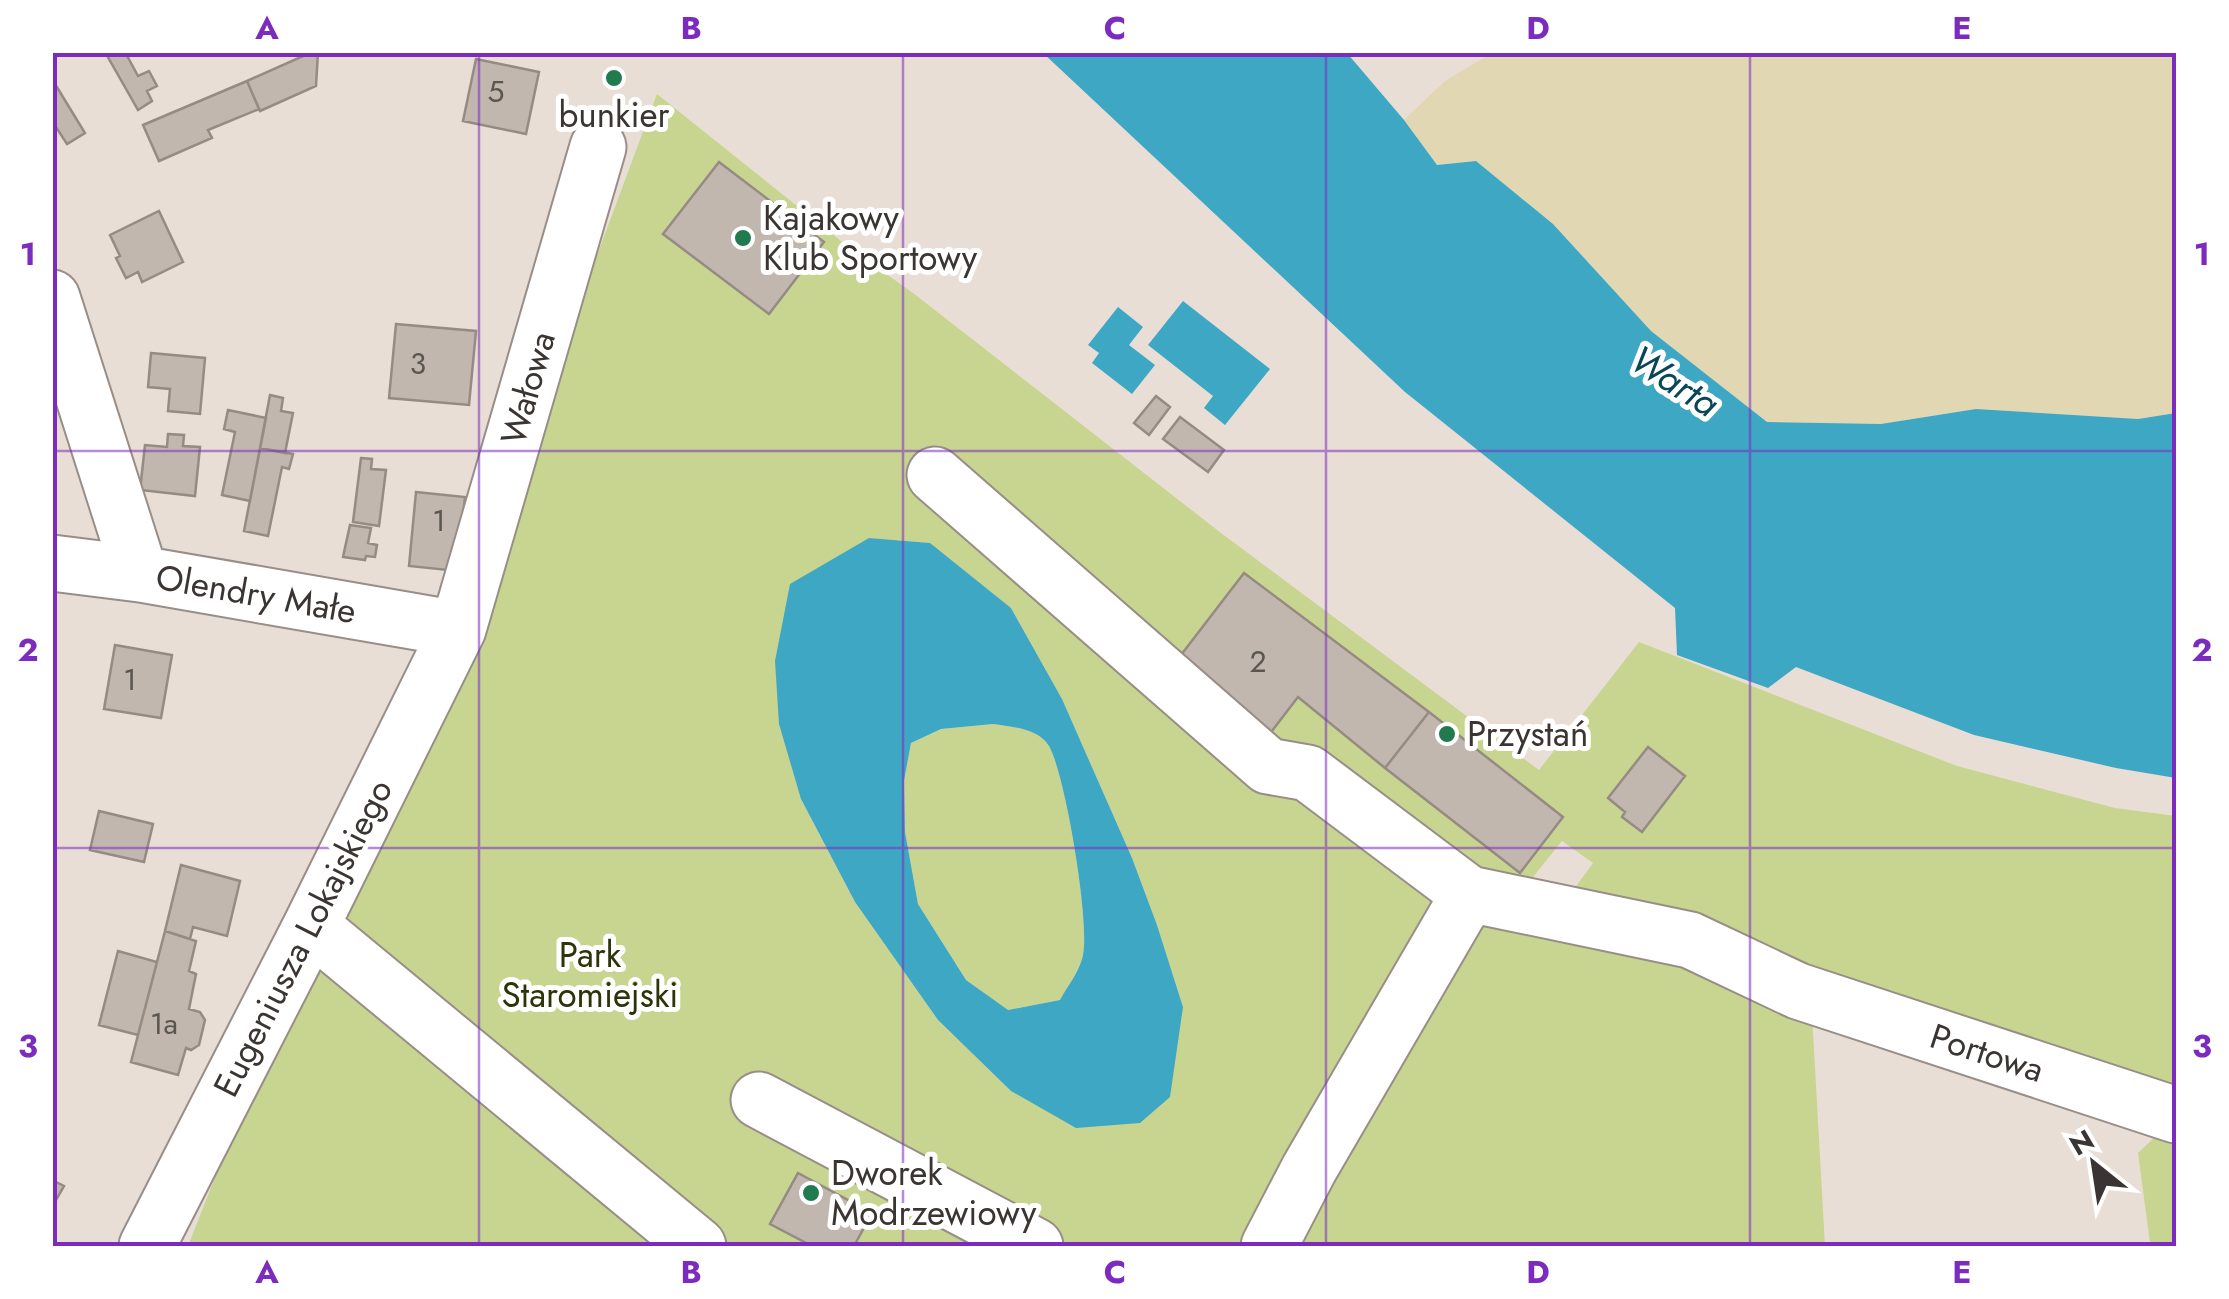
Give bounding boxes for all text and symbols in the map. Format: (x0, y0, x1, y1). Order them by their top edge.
text: A (254, 5, 279, 51)
text: B (680, 5, 702, 51)
text: C (1104, 5, 1126, 51)
text: D (1526, 5, 1550, 51)
text: E (1952, 5, 1972, 51)
marker: bunkier (603, 67, 625, 89)
house number: 5 (488, 70, 504, 113)
place label: bunkier (558, 90, 670, 140)
place label: Kajakowy Klub Sportowy (763, 193, 978, 283)
marker: Kajakowy Klub Sportowy (732, 227, 754, 249)
text: 1 (20, 231, 36, 277)
text: 1 (2194, 231, 2210, 277)
street label: Wałowa (488, 326, 568, 450)
water label: Warta (1620, 332, 1730, 430)
house number: 3 (410, 342, 426, 385)
house number: 1 (432, 499, 446, 542)
street label: Olendry Małe (152, 552, 360, 636)
text: 2 (18, 627, 39, 673)
text: 2 (2192, 627, 2213, 673)
house number: 2 (1249, 640, 1267, 683)
house number: 1 (123, 658, 137, 701)
place label: Przystań (1467, 709, 1588, 759)
marker: Przystań (1436, 723, 1458, 745)
street label: Eugeniusza Lokajskiego (201, 770, 405, 1106)
park label: Park Staromiejski (502, 930, 678, 1020)
house number: 1a (150, 1002, 178, 1045)
street label: Portowa (1924, 1011, 2050, 1095)
text: 3 (18, 1023, 38, 1069)
text: 3 (2192, 1023, 2212, 1069)
north arrow (2044, 1114, 2144, 1214)
text: N (2062, 1119, 2102, 1166)
place label: Dworek Modrzewiowy (831, 1148, 1037, 1238)
marker: Dworek Modrzewiowy (800, 1182, 822, 1204)
text: A (254, 1249, 279, 1295)
text: B (680, 1249, 702, 1295)
text: C (1104, 1249, 1126, 1295)
text: D (1526, 1249, 1550, 1295)
text: E (1952, 1249, 1972, 1295)

